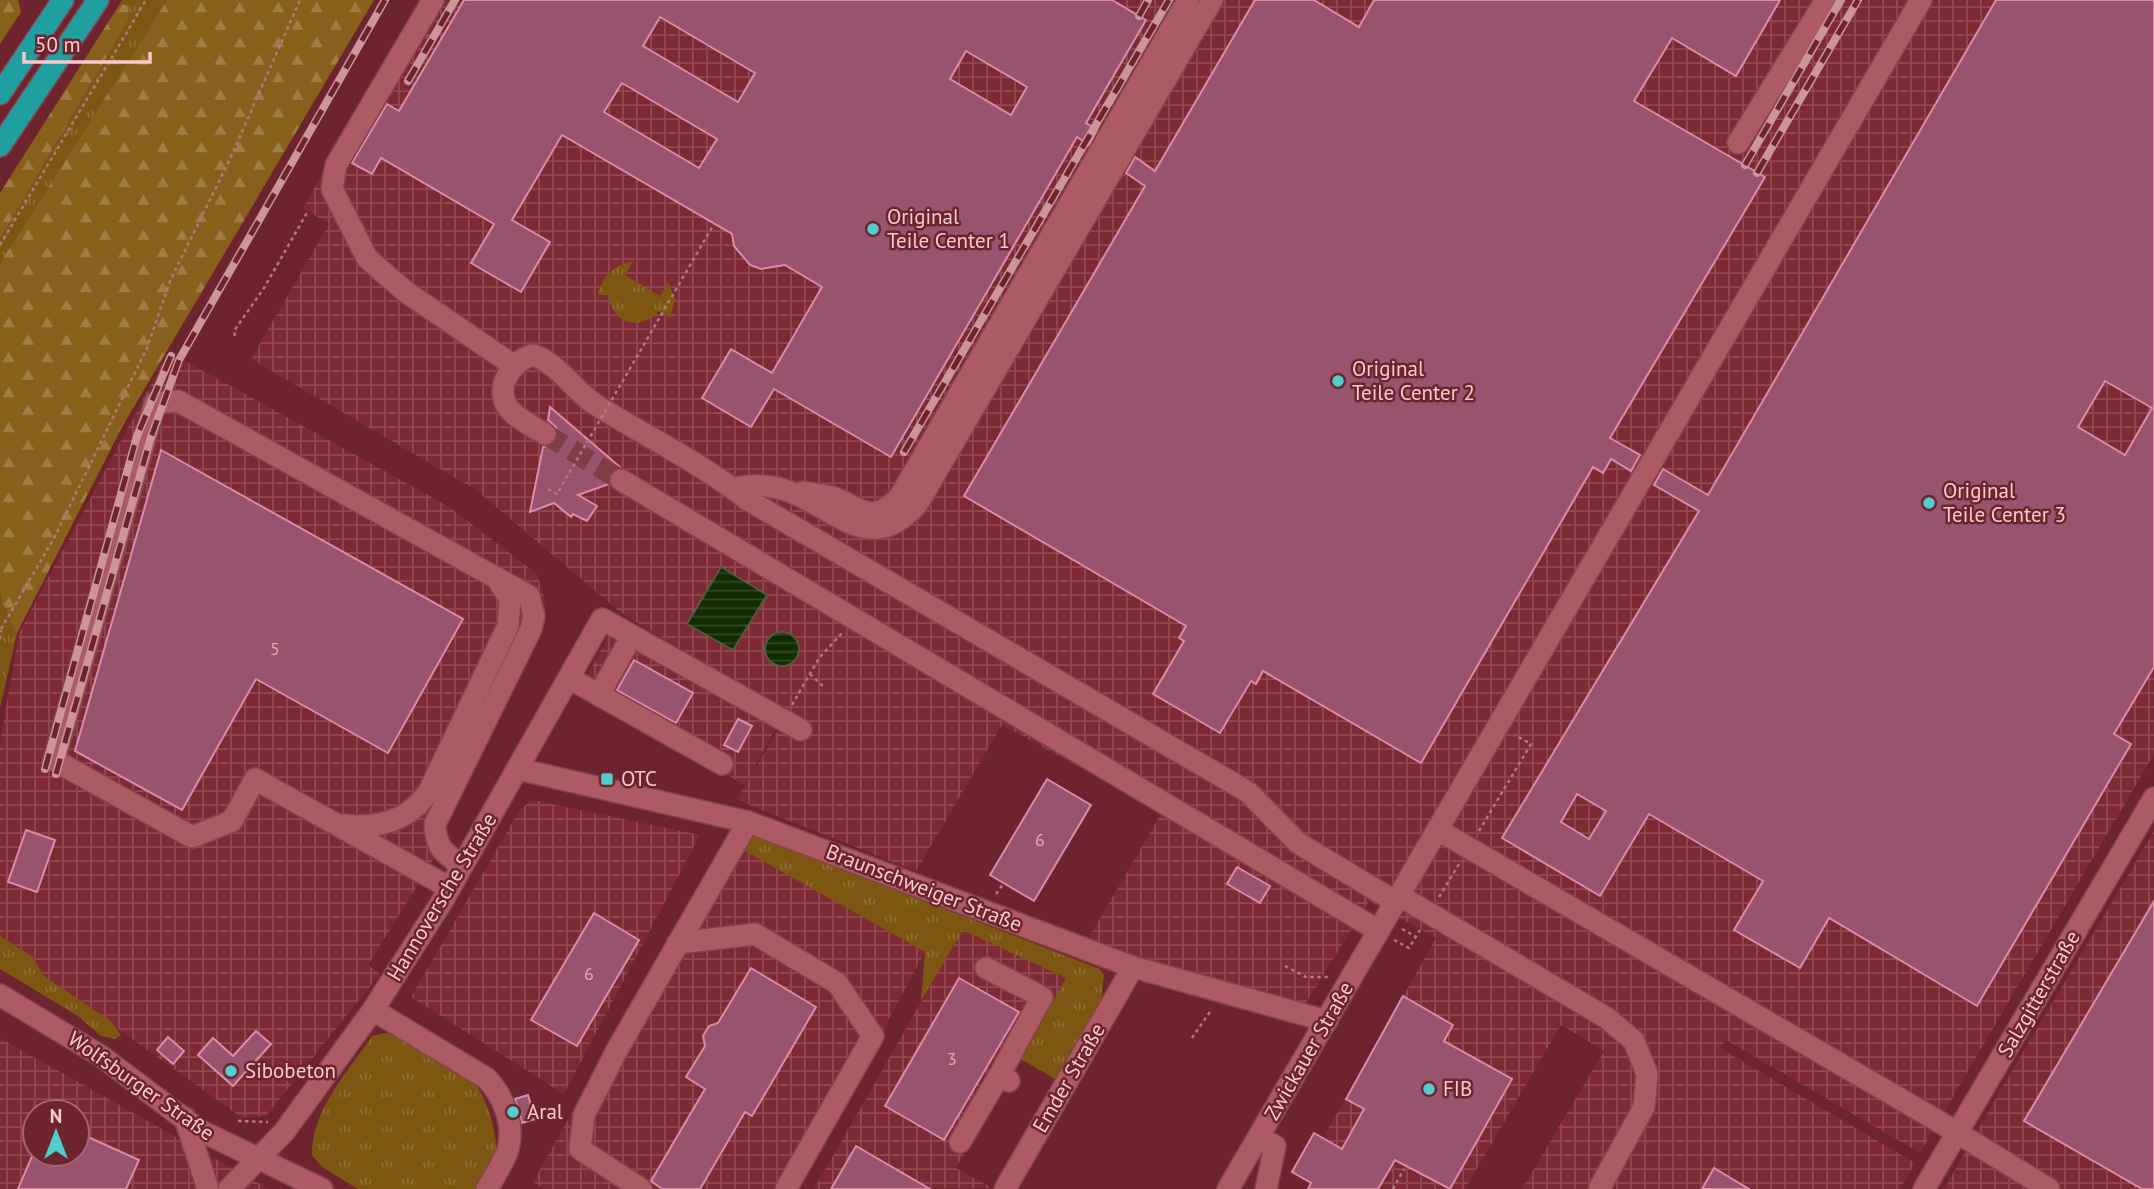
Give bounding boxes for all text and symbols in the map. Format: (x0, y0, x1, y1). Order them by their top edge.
scale bar (24, 21, 150, 65)
text: 50 m (35, 31, 81, 58)
place label: Original Teile Center 1 (887, 203, 1010, 254)
marker: Original Teile Center 1 (865, 221, 881, 237)
place label: Original Teile Center 2 (1352, 355, 1475, 406)
marker: Original Teile Center 2 (1330, 373, 1346, 389)
place label: Original Teile Center 3 (1943, 477, 2066, 528)
marker: Original Teile Center 3 (1921, 495, 1937, 511)
house number: 5 (270, 637, 280, 660)
place label: OTC (621, 765, 657, 792)
marker: OTC (599, 771, 615, 787)
street label: Hannoversche Straße (381, 808, 502, 986)
house number: 6 (1035, 828, 1045, 851)
street label: Braunschweiger Straße (822, 838, 1026, 937)
street label: Salzgitterstraße (1991, 925, 2086, 1062)
house number: 6 (584, 962, 594, 985)
street label: Zwickauer Straße (1258, 977, 1359, 1125)
street label: Emder Straße (1026, 1018, 1111, 1137)
street label: Wolfsburger Straße (63, 1025, 220, 1146)
house number: 3 (947, 1047, 957, 1070)
place label: Sibobeton (245, 1057, 336, 1084)
marker: Sibobeton (223, 1063, 239, 1079)
place label: FIB (1443, 1075, 1472, 1102)
marker: FIB (1421, 1081, 1437, 1097)
north arrow (21, 1098, 91, 1168)
place label: Aral (527, 1098, 563, 1125)
text: N (50, 1104, 62, 1128)
marker: Aral (505, 1104, 521, 1120)

